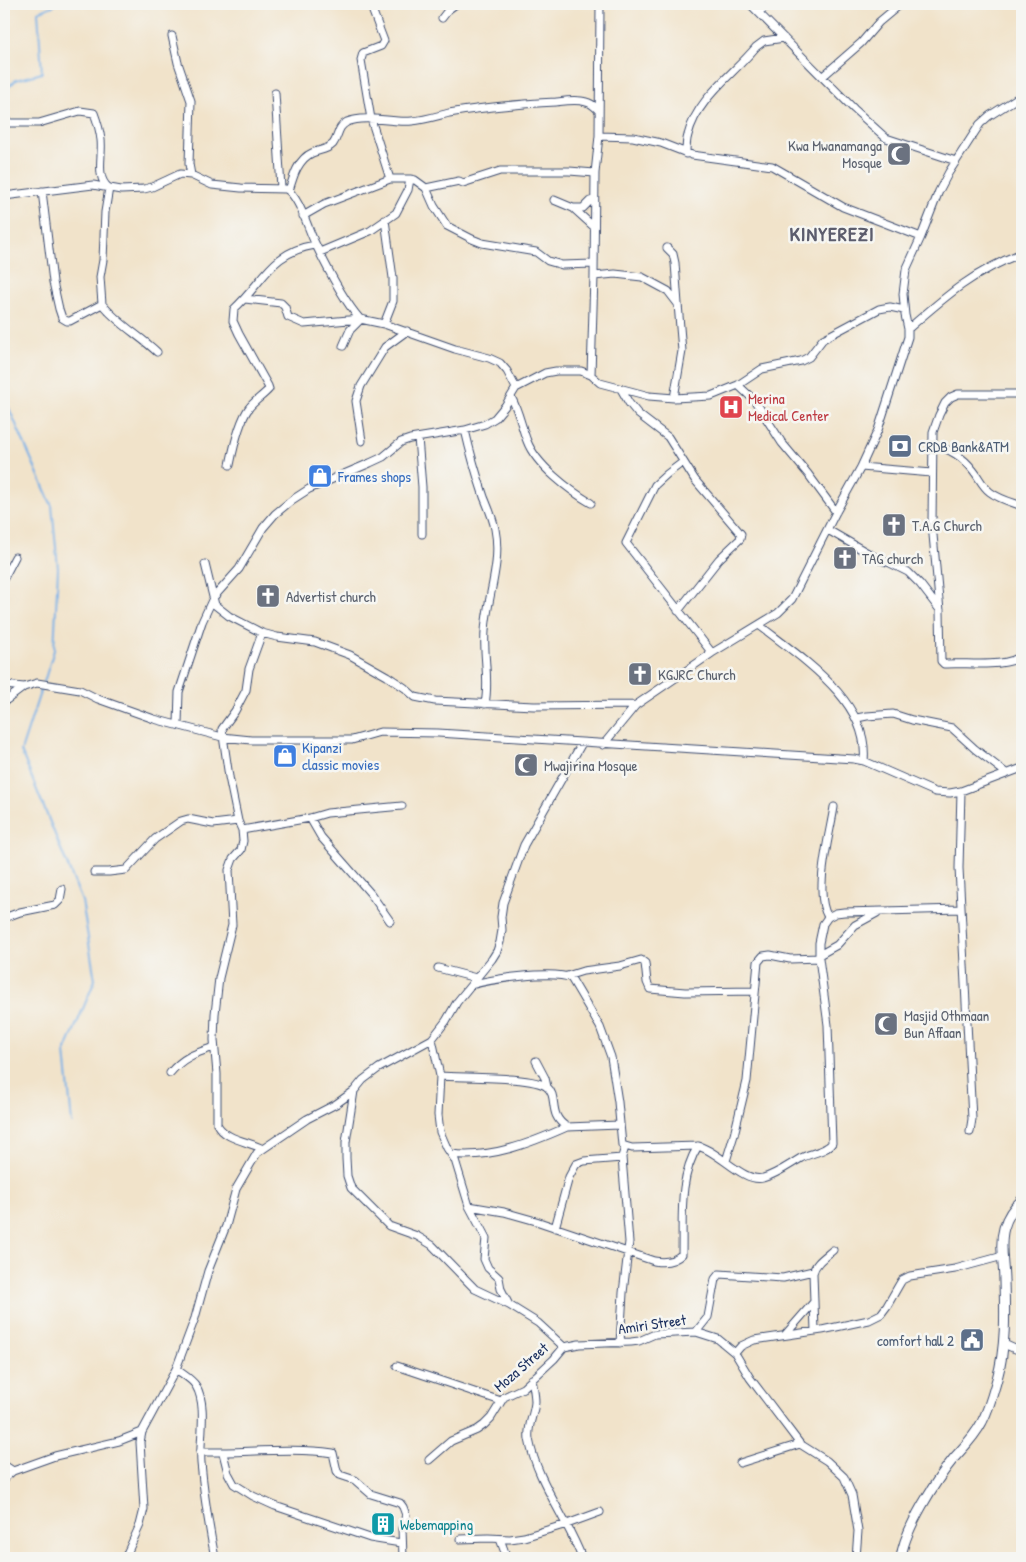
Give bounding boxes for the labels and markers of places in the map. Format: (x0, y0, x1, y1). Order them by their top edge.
place label: Kwa Mwanamanga Mosque (788, 135, 882, 173)
mosque icon: Kwa Mwanamanga Mosque (886, 141, 912, 167)
place label: Merina Medical Center (748, 388, 829, 426)
hospital icon: Merina Medical Center (718, 394, 744, 420)
bank icon: CRDB Bank&ATM (887, 433, 913, 459)
place label: CRDB Bank&ATM (918, 436, 1009, 457)
shop icon: Frames shops (307, 463, 333, 489)
place label: Frames shops (337, 466, 411, 487)
church icon: T.A.G Church (881, 512, 907, 538)
place label: T.A.G Church (912, 515, 982, 536)
church icon: TAG church (832, 545, 858, 571)
place label: TAG church (862, 548, 923, 569)
church icon: Advertist church (255, 583, 281, 609)
place label: Advertist church (286, 586, 376, 607)
church icon: KGJRC Church (627, 661, 653, 687)
place label: KGJRC Church (658, 664, 736, 685)
place label: Kipanzi classic movies (302, 737, 379, 775)
shop icon: Kipanzi classic movies (272, 743, 298, 769)
mosque icon: Mwajirina Mosque (513, 752, 539, 778)
place label: Mwajirina Mosque (544, 755, 638, 776)
place label: Masjid Othmaan Bun Affaan (904, 1005, 990, 1043)
mosque icon: Masjid Othmaan Bun Affaan (873, 1011, 899, 1037)
public building icon: comfort hall 2 (959, 1327, 985, 1353)
place label: comfort hall 2 (877, 1330, 954, 1351)
building icon: Webemapping (370, 1511, 396, 1537)
place label: Webemapping (400, 1514, 473, 1535)

